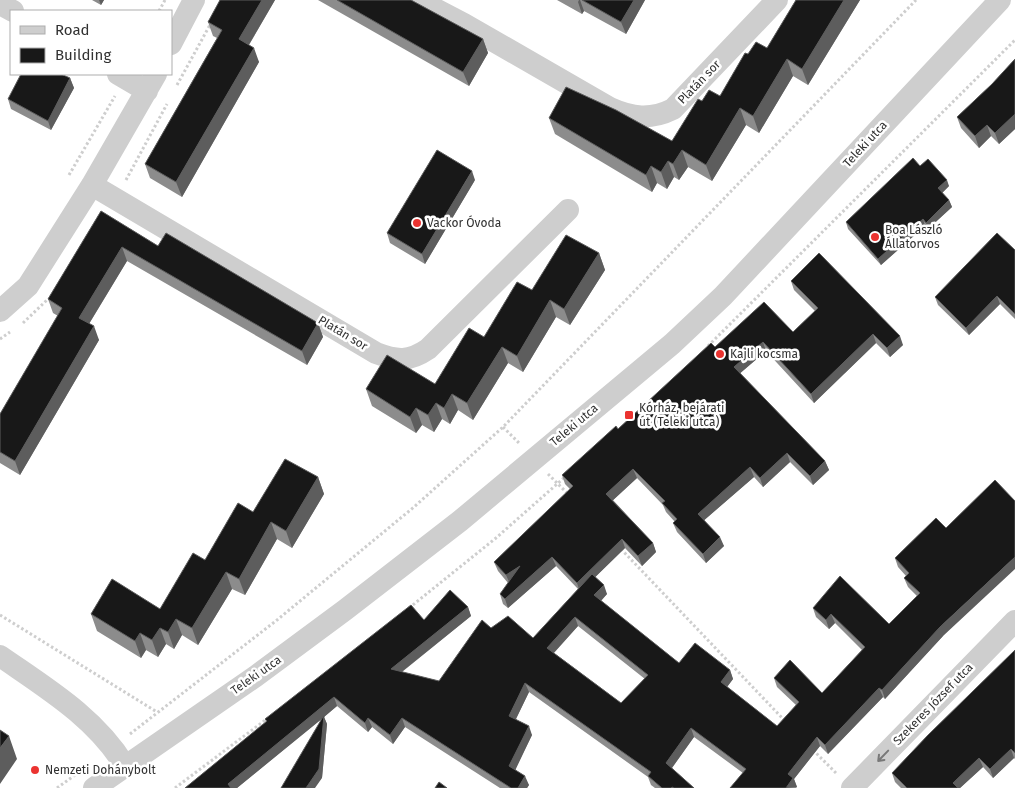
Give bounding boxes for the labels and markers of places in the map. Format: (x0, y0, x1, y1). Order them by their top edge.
place label: Vackor Óvoda (427, 215, 501, 230)
marker: Vackor Óvoda (411, 217, 423, 229)
place label: Boa László Állatorvos (885, 223, 942, 251)
marker: Boa László Állatorvos (869, 231, 881, 243)
place label: Kajli kocsma (730, 347, 798, 361)
marker: Kajli kocsma (714, 348, 726, 360)
place label: Kórház, bejárati út (Teleki utca) (639, 401, 724, 429)
marker: Kórház, bejárati út (Teleki utca) (623, 409, 635, 421)
place label: Nemzeti Dohánybolt (45, 763, 156, 777)
marker: Nemzeti Dohánybolt (29, 764, 41, 776)

